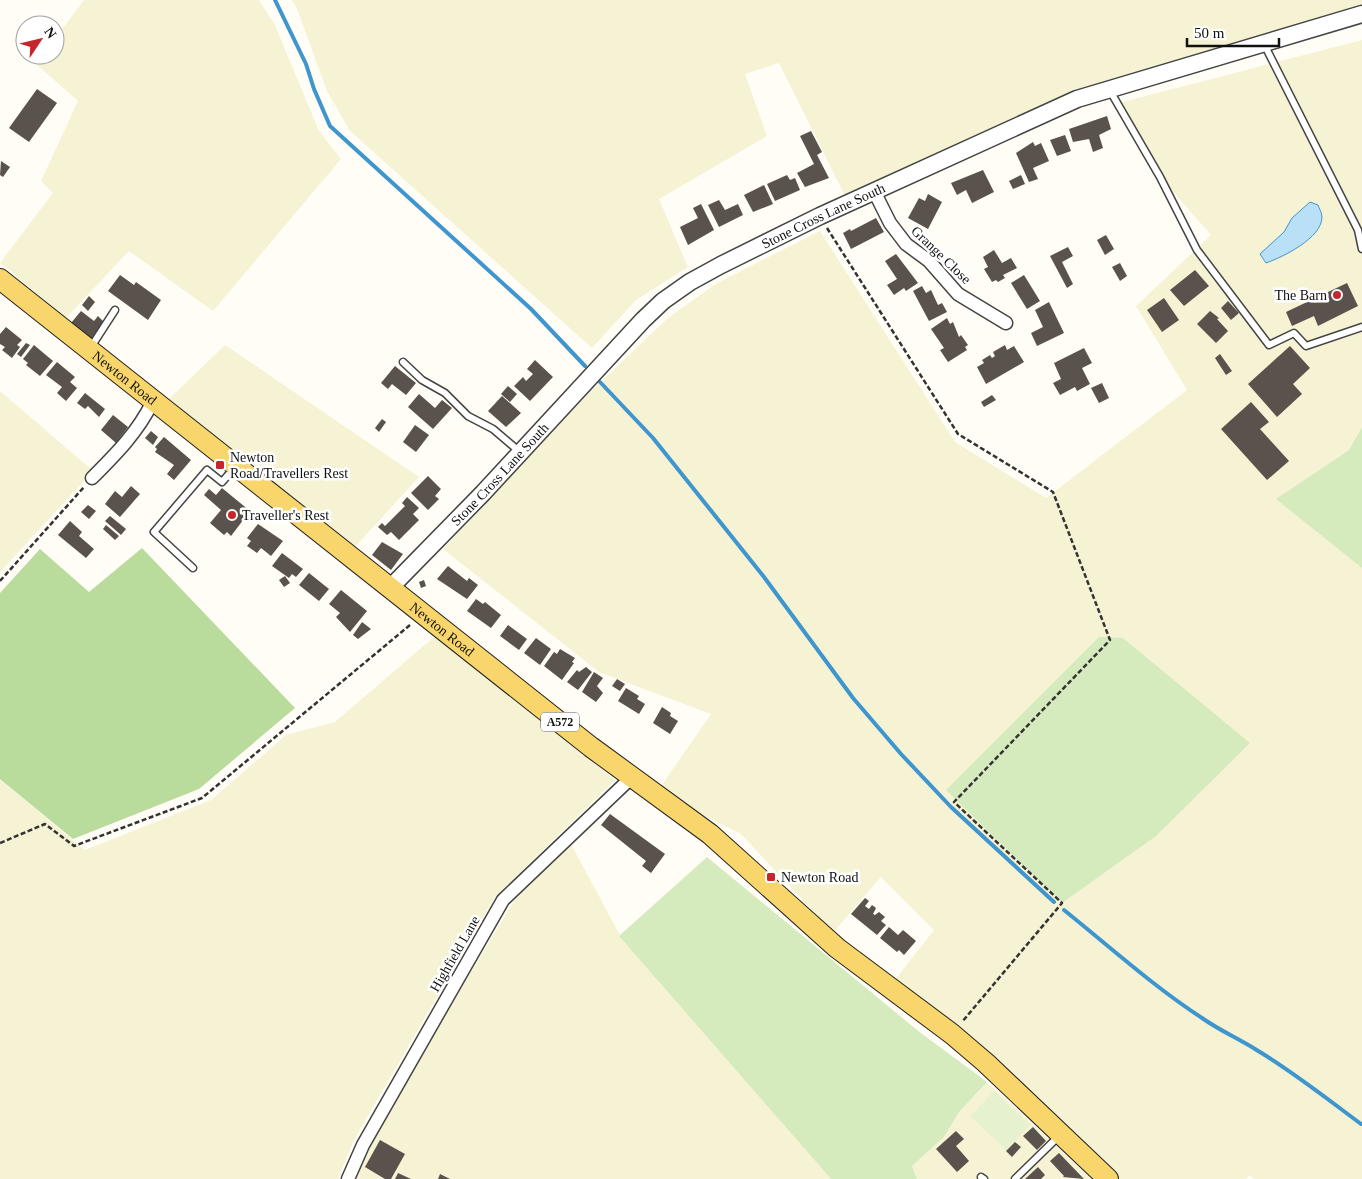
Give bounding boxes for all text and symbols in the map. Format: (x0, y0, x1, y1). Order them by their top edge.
north arrow (15, 15, 65, 65)
scale bar (1187, 15, 1280, 47)
text: N (41, 24, 59, 41)
text: 50 m (1194, 25, 1225, 41)
street label: Stone Cross Lane South (759, 180, 887, 251)
street label: Grange Close (908, 223, 974, 287)
place label: The Barn (1275, 288, 1327, 303)
marker: The Barn (1331, 289, 1343, 301)
street label: Newton Road (90, 348, 160, 408)
street label: Stone Cross Lane South (448, 420, 551, 529)
place label: Newton Road/Travellers Rest (230, 450, 348, 481)
marker: Newton Road/Travellers Rest (214, 459, 226, 471)
place label: Traveller's Rest (242, 508, 329, 523)
marker: Traveller's Rest (226, 509, 238, 521)
street label: Newton Road (407, 599, 477, 659)
road number: A572 (541, 712, 579, 732)
place label: Newton Road (781, 870, 858, 885)
marker: Newton Road (765, 871, 777, 883)
street label: Highfield Lane (427, 913, 483, 995)

